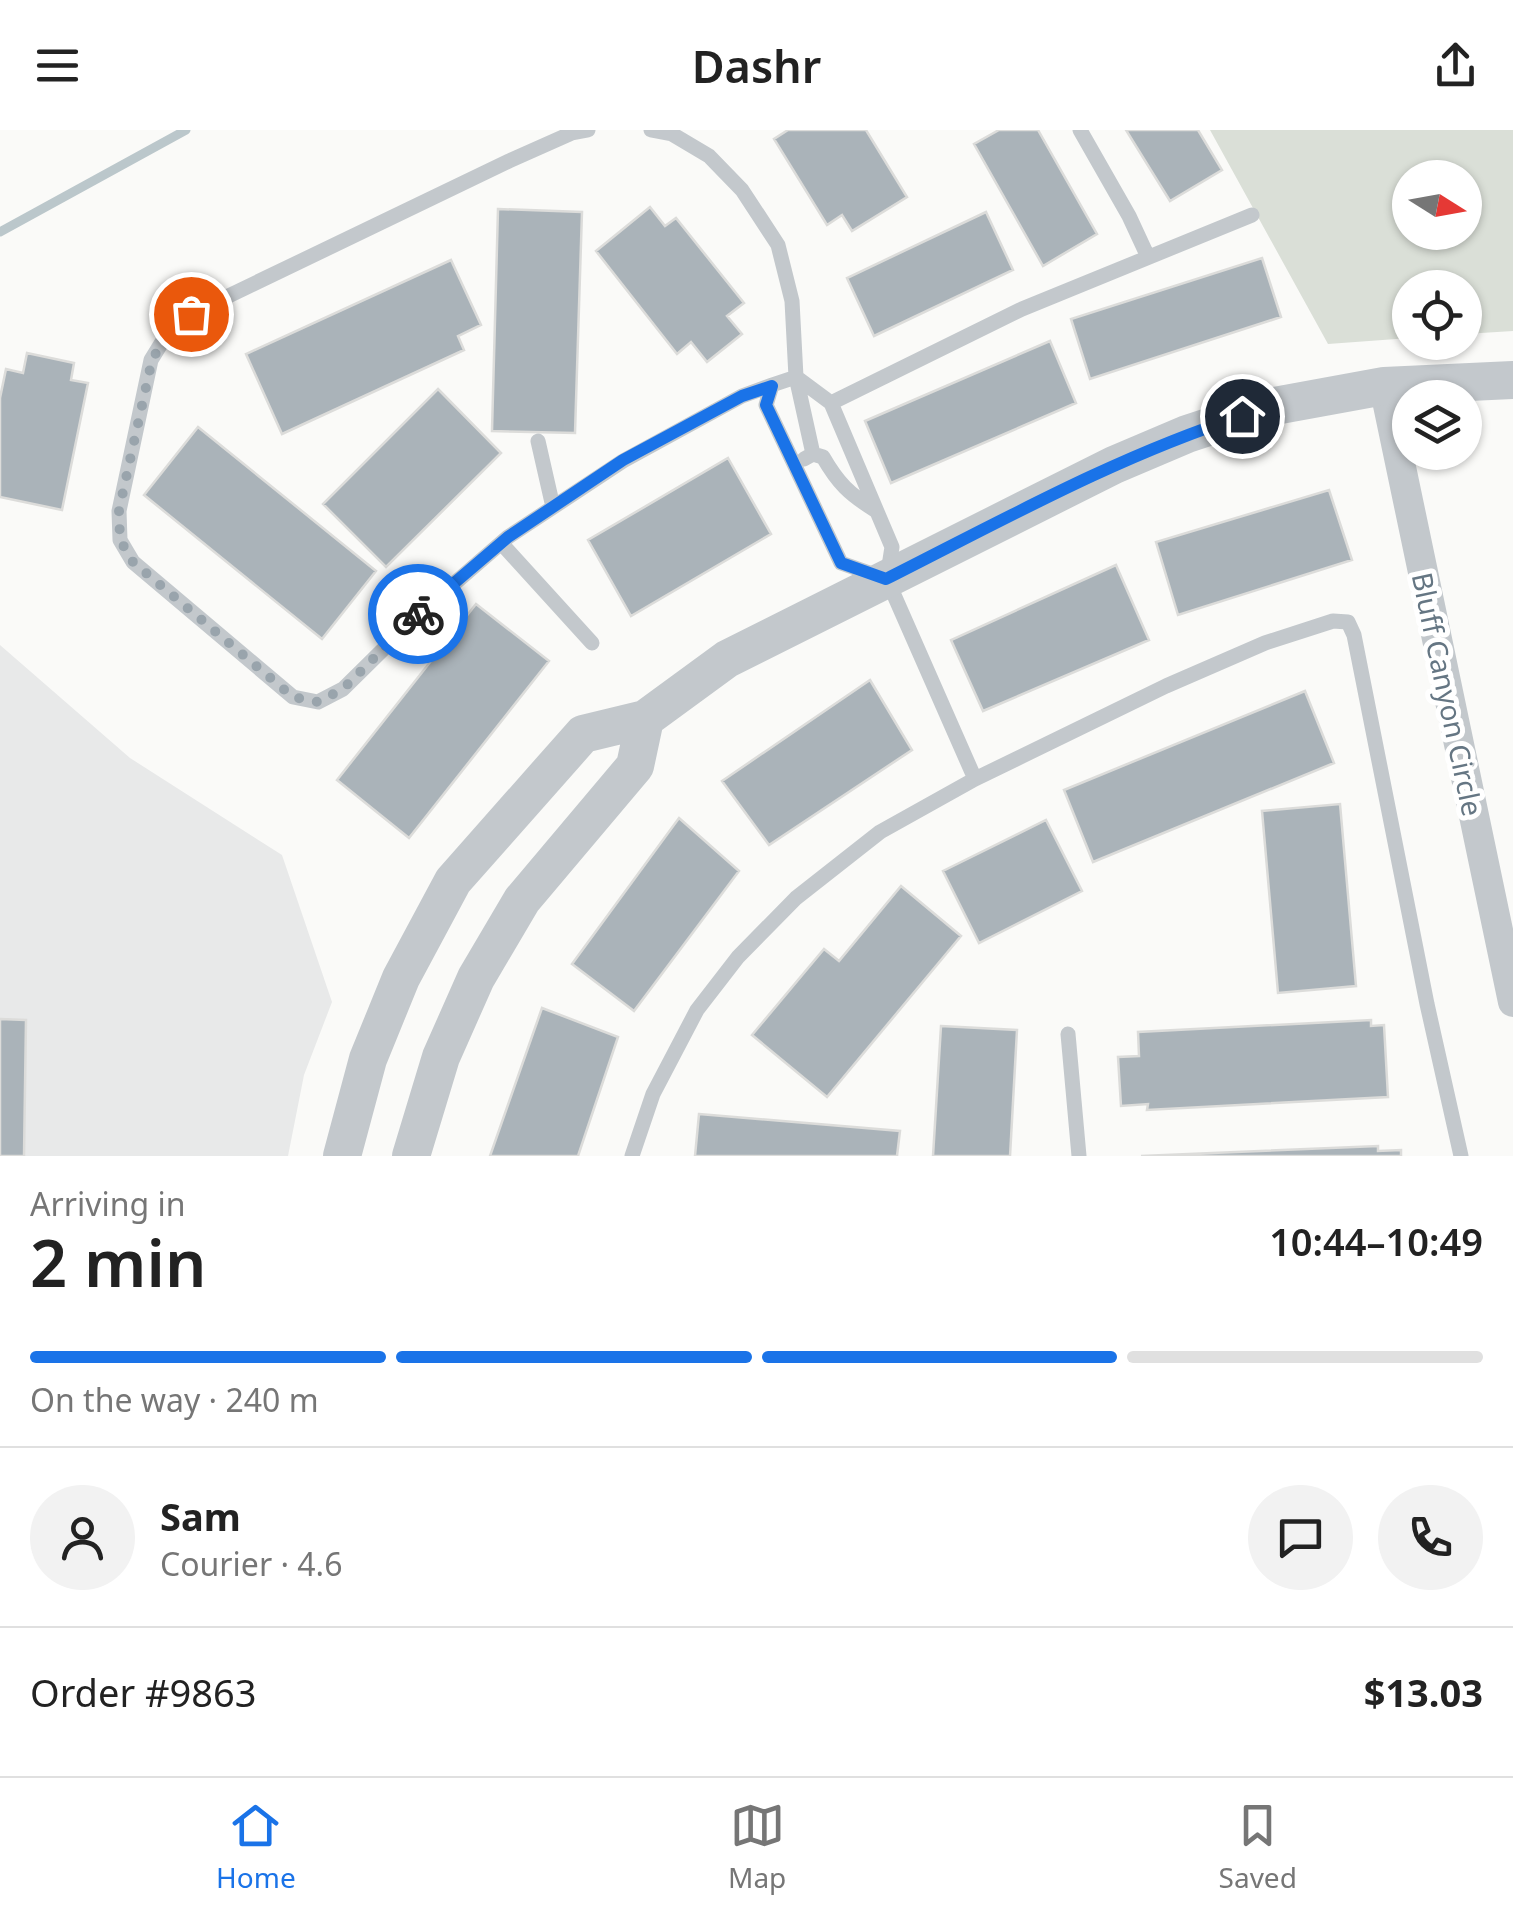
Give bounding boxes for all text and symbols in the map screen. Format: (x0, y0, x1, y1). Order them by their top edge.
text: Dashr (692, 35, 821, 96)
icon: menu (30, 38, 85, 93)
icon: share (1428, 38, 1483, 93)
north arrow (1392, 160, 1482, 250)
map controls (1392, 160, 1482, 470)
button: locate (1392, 270, 1482, 360)
pin (149, 272, 234, 357)
icon: bag (164, 287, 219, 342)
pin (1200, 374, 1285, 459)
button: layers (1392, 380, 1482, 470)
icon: home (1215, 389, 1270, 444)
courier (368, 564, 468, 664)
street label: Bluff Canyon Circle (1404, 569, 1492, 819)
icon: bike (391, 587, 446, 642)
text: Arriving in (30, 1182, 185, 1225)
text: 10:44–10:49 (1269, 1215, 1483, 1267)
text: 2 min (30, 1218, 206, 1306)
text: On the way · 240 m (30, 1378, 319, 1421)
button: person (30, 1485, 135, 1590)
button: chat (1248, 1485, 1353, 1590)
button: phone (1378, 1485, 1483, 1590)
text: Sam (160, 1490, 241, 1542)
text: Courier · 4.6 (160, 1542, 343, 1585)
text: Order #9863 (30, 1666, 256, 1718)
text: $13.03 (1364, 1666, 1483, 1718)
tab: Home (216, 1798, 296, 1896)
tab: Map (728, 1798, 786, 1896)
tab: Saved (1219, 1798, 1297, 1896)

